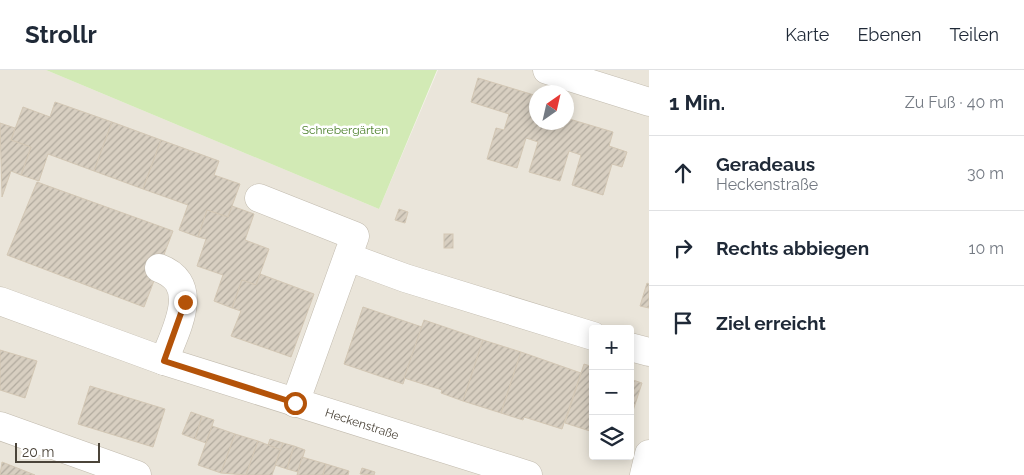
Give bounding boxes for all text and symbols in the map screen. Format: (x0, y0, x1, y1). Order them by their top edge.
text: Strollr (25, 20, 97, 49)
text: Karte (785, 24, 829, 45)
text: Ebenen (857, 24, 922, 45)
text: Teilen (950, 24, 999, 45)
north arrow (529, 85, 574, 130)
text: 1 Min. (669, 90, 725, 115)
text: Zu Fuß · 40 m (905, 93, 1004, 112)
park label: Schrebergärten (302, 123, 388, 137)
text: Geradeaus (716, 153, 815, 175)
icon: ahead (669, 159, 697, 187)
text: 30 m (967, 164, 1004, 183)
text: Heckenstraße (716, 175, 818, 194)
icon: right (669, 234, 697, 262)
text: Rechts abbiegen (716, 237, 869, 259)
text: 10 m (969, 239, 1004, 258)
route end (174, 291, 197, 314)
icon: arrive (669, 309, 697, 337)
text: Ziel erreicht (716, 312, 826, 334)
map controls (589, 325, 634, 460)
button: + (589, 325, 634, 370)
button: − (589, 370, 634, 415)
route start (284, 392, 307, 415)
street label: Heckenstraße (323, 405, 401, 443)
button: layers (589, 415, 634, 460)
scale bar (15, 440, 100, 463)
text: 20 m (22, 444, 54, 460)

